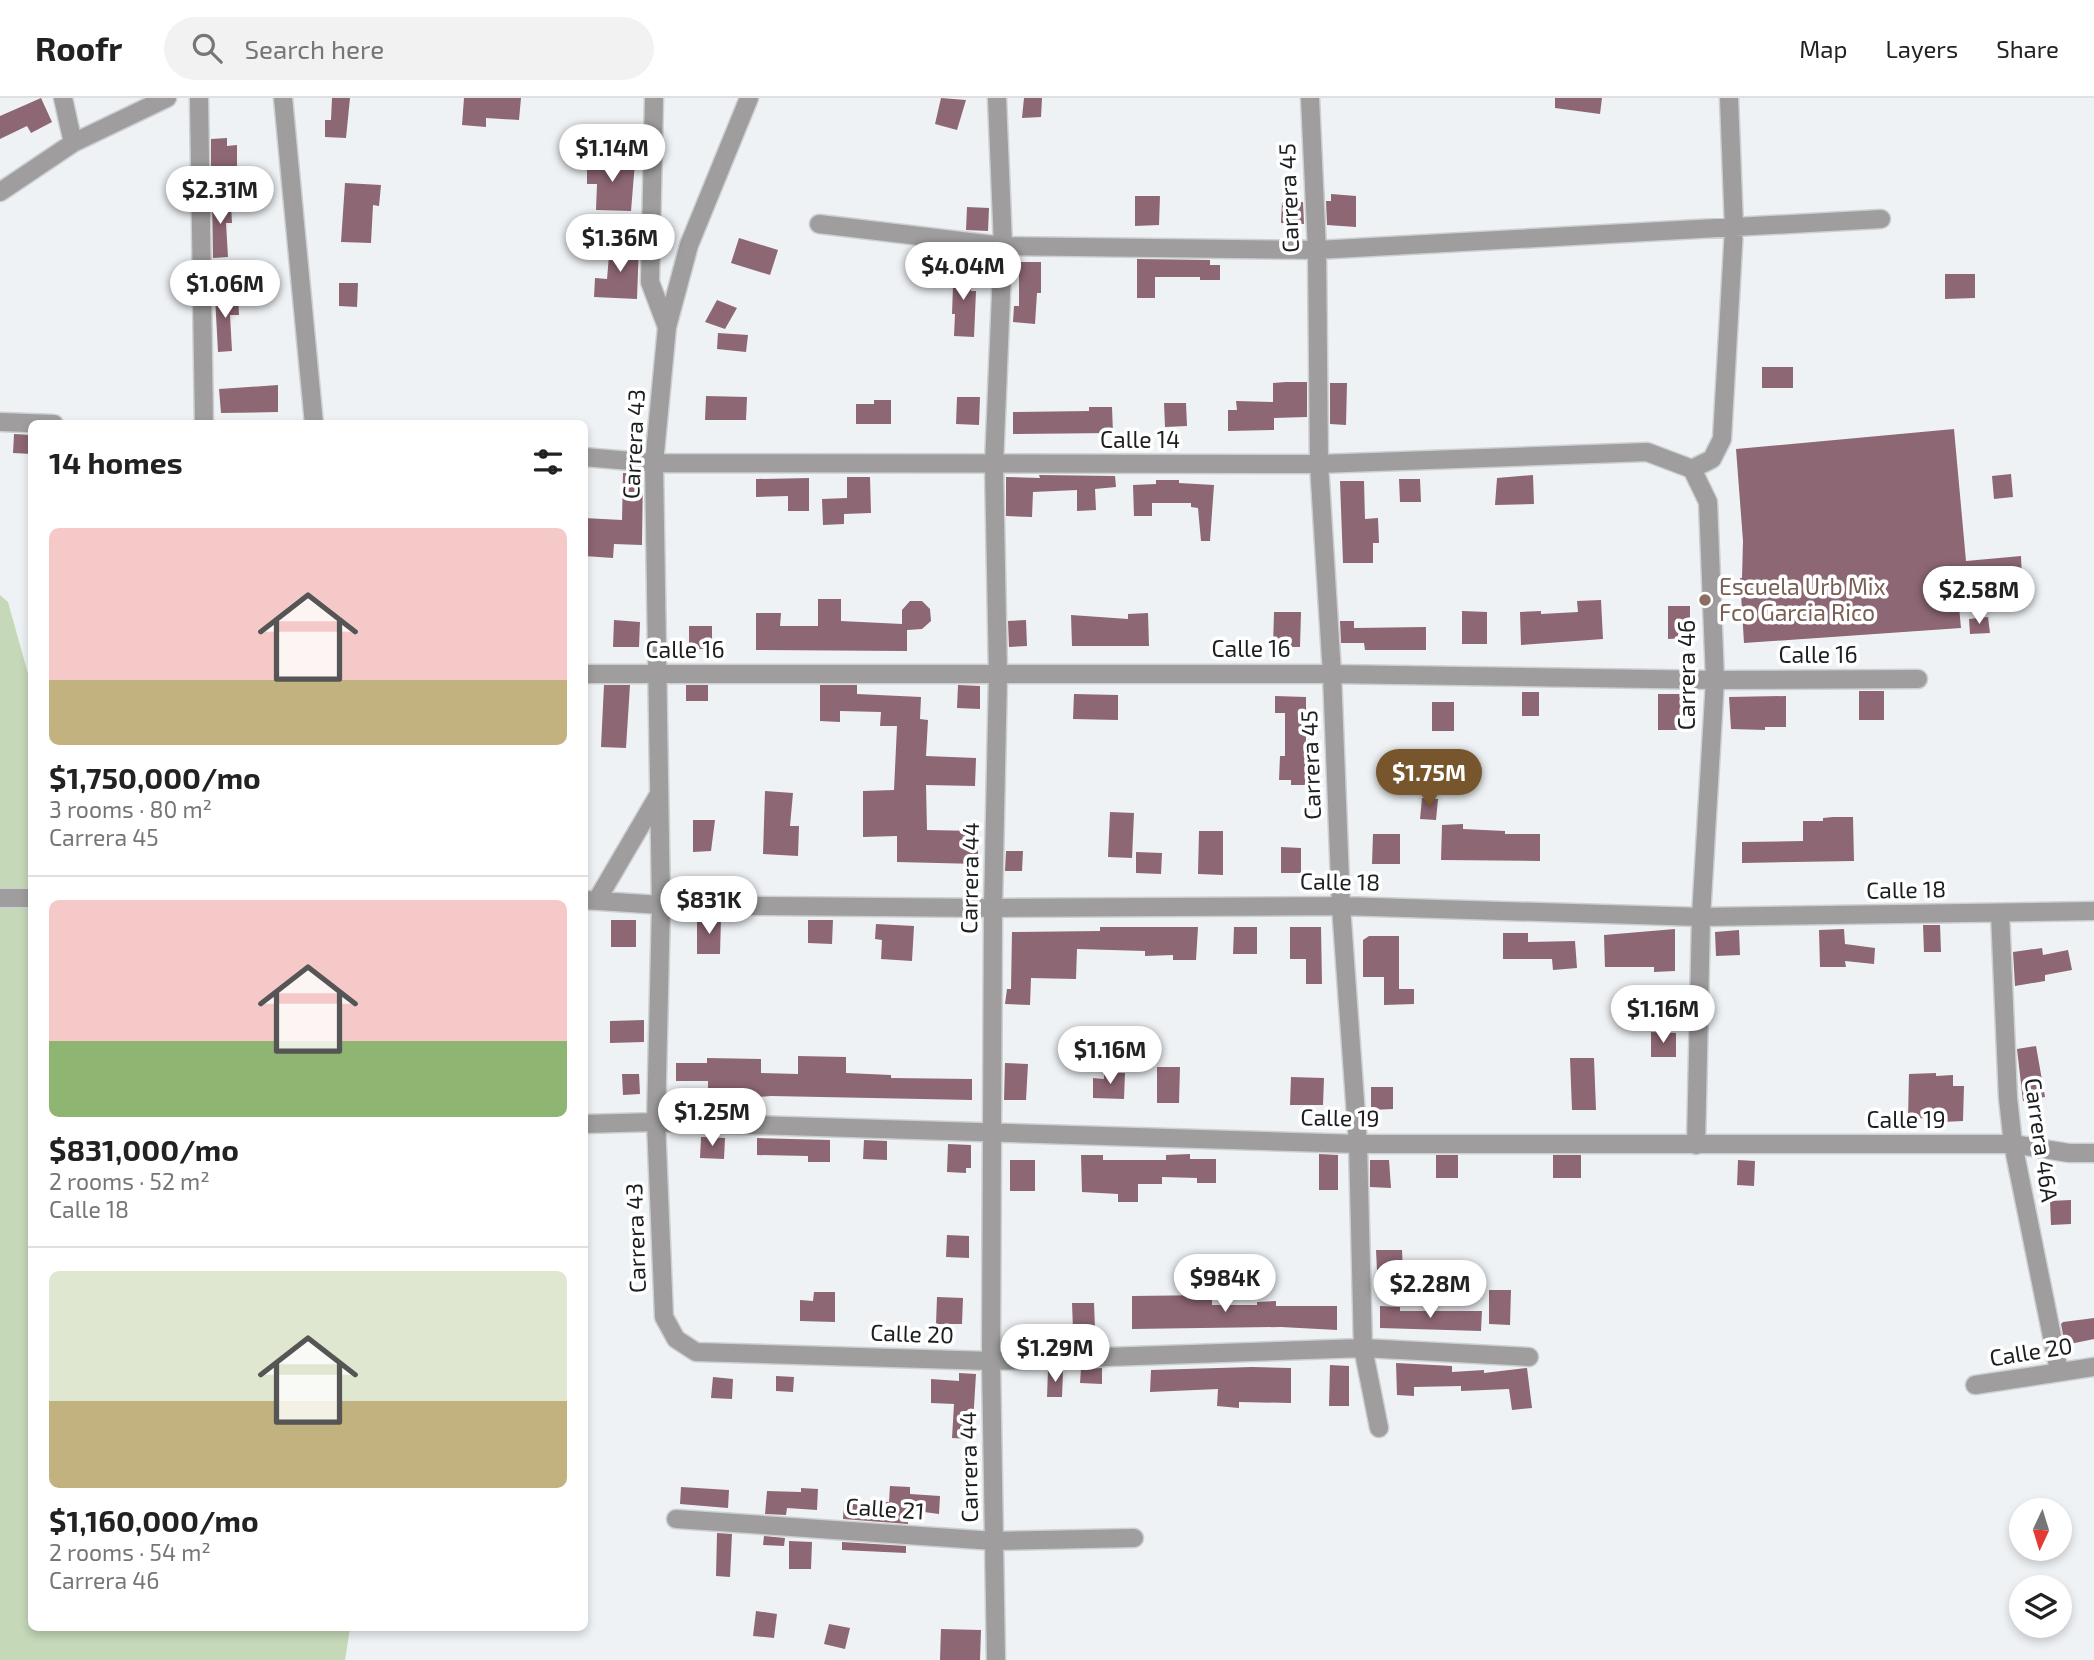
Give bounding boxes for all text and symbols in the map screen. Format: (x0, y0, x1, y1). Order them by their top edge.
search box (164, 17, 654, 80)
text: Roofr (35, 28, 122, 68)
icon: search (188, 29, 226, 67)
text: Search here (244, 33, 384, 64)
text: Map (1799, 34, 1847, 63)
text: Layers (1885, 34, 1958, 63)
text: Share (1996, 34, 2059, 63)
pin: $1.14M (555, 125, 669, 184)
text: $1.14M (575, 133, 649, 161)
street label: Carrera 45 (1272, 143, 1304, 253)
pin: $2.31M (163, 166, 277, 226)
text: $2.31M (182, 175, 258, 203)
pin: $1.36M (563, 214, 677, 274)
text: $1.36M (582, 223, 658, 251)
pin: $4.04M (906, 242, 1020, 302)
text: $4.04M (921, 251, 1005, 279)
pin: $1.06M (168, 260, 282, 320)
text: $1.06M (186, 269, 264, 297)
street label: Carrera 43 (616, 388, 650, 500)
street label: Calle 14 (1100, 425, 1180, 453)
icon: filters (529, 443, 567, 481)
text: 14 homes (49, 444, 183, 480)
pin: $2.58M (1922, 566, 2036, 626)
place label: Escuela Urb Mix Fco Garcia Rico (1719, 572, 1886, 626)
icon: home (245, 574, 371, 700)
text: $2.58M (1939, 575, 2019, 603)
marker: Escuela Urb Mix Fco Garcia Rico (1697, 592, 1713, 608)
street label: Carrera 46 (1672, 620, 1700, 730)
street label: Calle 16 (1211, 634, 1291, 662)
street label: Calle 16 (645, 635, 725, 663)
street label: Calle 16 (1778, 640, 1858, 668)
street label: Carrera 45 (1294, 710, 1326, 820)
pin: $1.75M (1372, 750, 1486, 809)
text: $1.75M (1392, 758, 1466, 786)
text: $1,750,000/mo (49, 759, 261, 795)
text: 3 rooms · 80 m² (49, 795, 212, 823)
street label: Carrera 44 (954, 822, 984, 934)
text: Carrera 45 (49, 823, 159, 851)
street label: Calle 18 (1300, 866, 1380, 896)
street label: Calle 18 (1866, 874, 1946, 904)
pin: $831K (660, 876, 758, 936)
text: $831K (676, 885, 742, 913)
icon: home (245, 946, 371, 1072)
pin: $1.16M (1606, 986, 1720, 1045)
text: $1.16M (1627, 994, 1699, 1022)
pin: $1.16M (1053, 1026, 1167, 1086)
text: $1.16M (1074, 1035, 1146, 1063)
street label: Carrera 46A (2019, 1076, 2065, 1204)
pin: $1.25M (655, 1088, 769, 1148)
text: $1.25M (674, 1097, 750, 1125)
street label: Calle 19 (1300, 1102, 1380, 1132)
street label: Calle 19 (1866, 1105, 1946, 1133)
text: $831,000/mo (49, 1131, 239, 1167)
text: 2 rooms · 52 m² (49, 1167, 210, 1195)
street label: Carrera 43 (619, 1183, 651, 1294)
text: Calle 18 (49, 1195, 129, 1223)
pin: $984K (1176, 1254, 1274, 1314)
pin: $2.28M (1373, 1260, 1487, 1320)
text: $984K (1190, 1263, 1260, 1291)
text: $2.28M (1389, 1269, 1471, 1297)
icon: home (245, 1317, 371, 1443)
street label: Calle 20 (870, 1318, 954, 1348)
pin: $1.29M (998, 1324, 1112, 1384)
street label: Calle 20 (1987, 1331, 2074, 1371)
text: $1.29M (1017, 1333, 1093, 1361)
street label: Carrera 44 (953, 1411, 983, 1523)
street label: Calle 21 (845, 1491, 925, 1525)
north arrow (2009, 1498, 2072, 1561)
map controls (2009, 1498, 2072, 1638)
text: $1,160,000/mo (49, 1502, 259, 1538)
text: 2 rooms · 54 m² (49, 1538, 211, 1566)
text: Carrera 46 (49, 1566, 160, 1594)
button: layers (2009, 1575, 2072, 1638)

